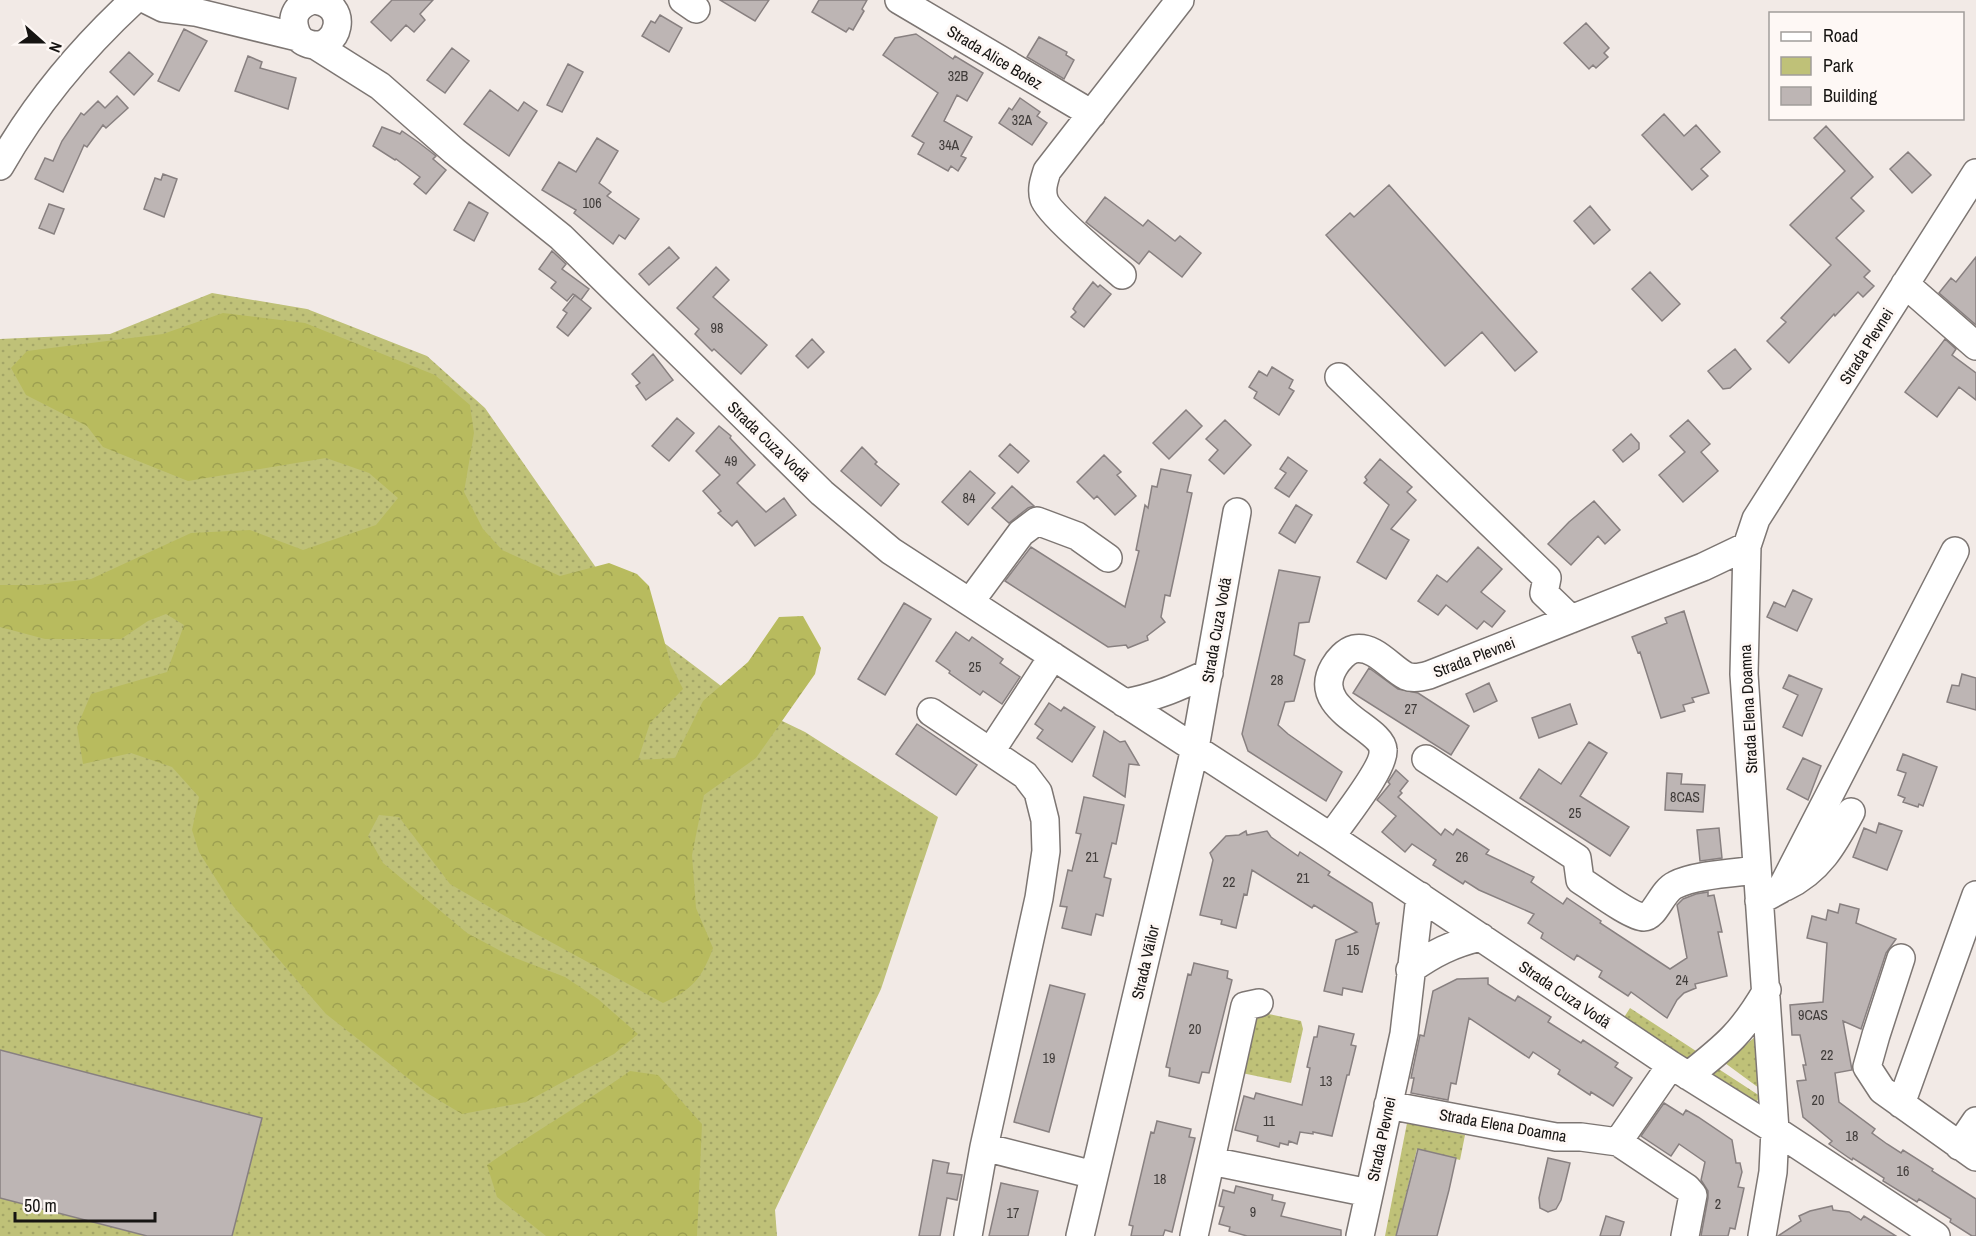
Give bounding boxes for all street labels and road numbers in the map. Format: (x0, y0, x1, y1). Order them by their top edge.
street label: Strada Alice Botez (943, 20, 1047, 94)
street label: Strada Plevnei (1834, 304, 1898, 388)
street label: Strada Cuza Vodă (723, 396, 815, 486)
street label: Strada Cuza Vodă (1196, 575, 1236, 684)
street label: Strada Plevnei (1430, 631, 1518, 683)
street label: Strada Elena Doamna (1734, 643, 1762, 774)
street label: Strada Văilor (1126, 922, 1164, 1001)
street label: Strada Cuza Vodă (1515, 955, 1616, 1033)
street label: Strada Plevnei (1361, 1095, 1401, 1183)
street label: Strada Elena Doamna (1438, 1103, 1569, 1147)

